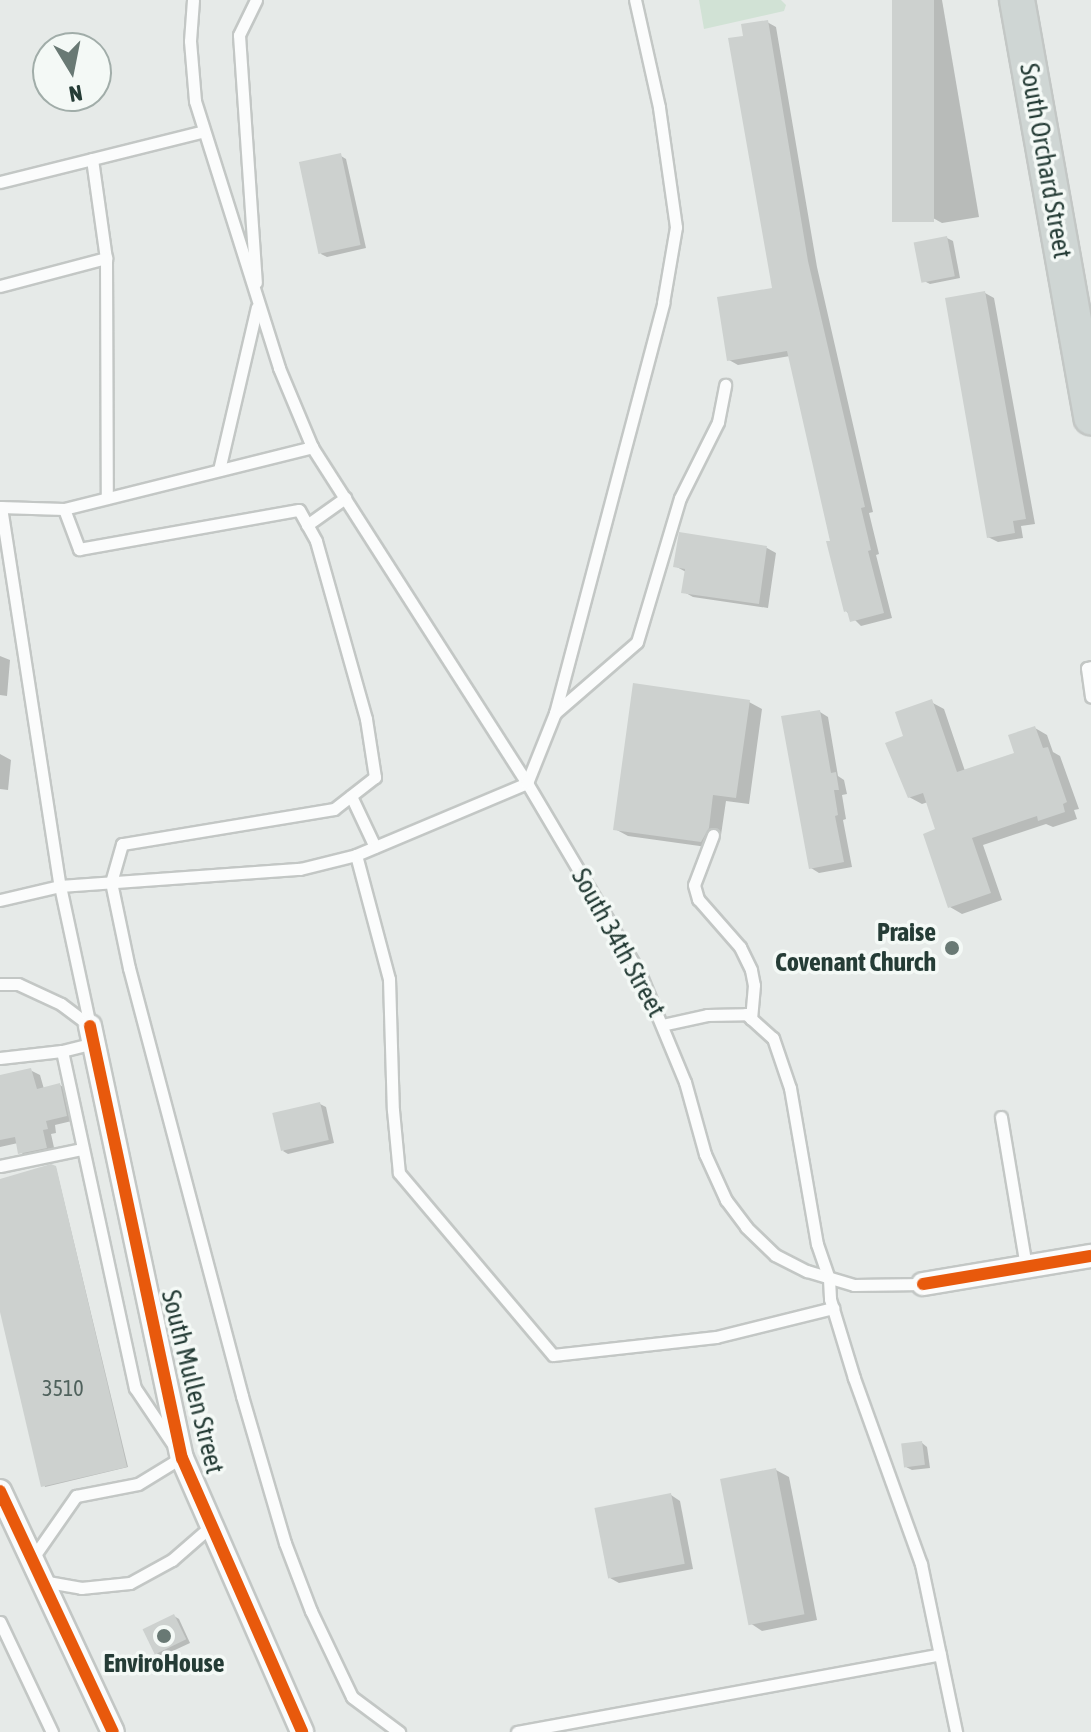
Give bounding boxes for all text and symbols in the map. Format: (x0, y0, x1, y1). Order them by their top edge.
north arrow (32, 32, 112, 112)
street label: South Orchard Street (1013, 61, 1077, 261)
text: N (67, 80, 84, 108)
street label: South 34th Street (564, 863, 672, 1023)
place label: Praise Covenant Church (775, 917, 936, 978)
marker: Praise Covenant Church (943, 939, 961, 957)
street label: South Mullen Street (154, 1287, 230, 1477)
house number: 3510 (42, 1376, 84, 1402)
marker: EnviroHouse (155, 1627, 173, 1645)
place label: EnviroHouse (103, 1648, 225, 1680)

